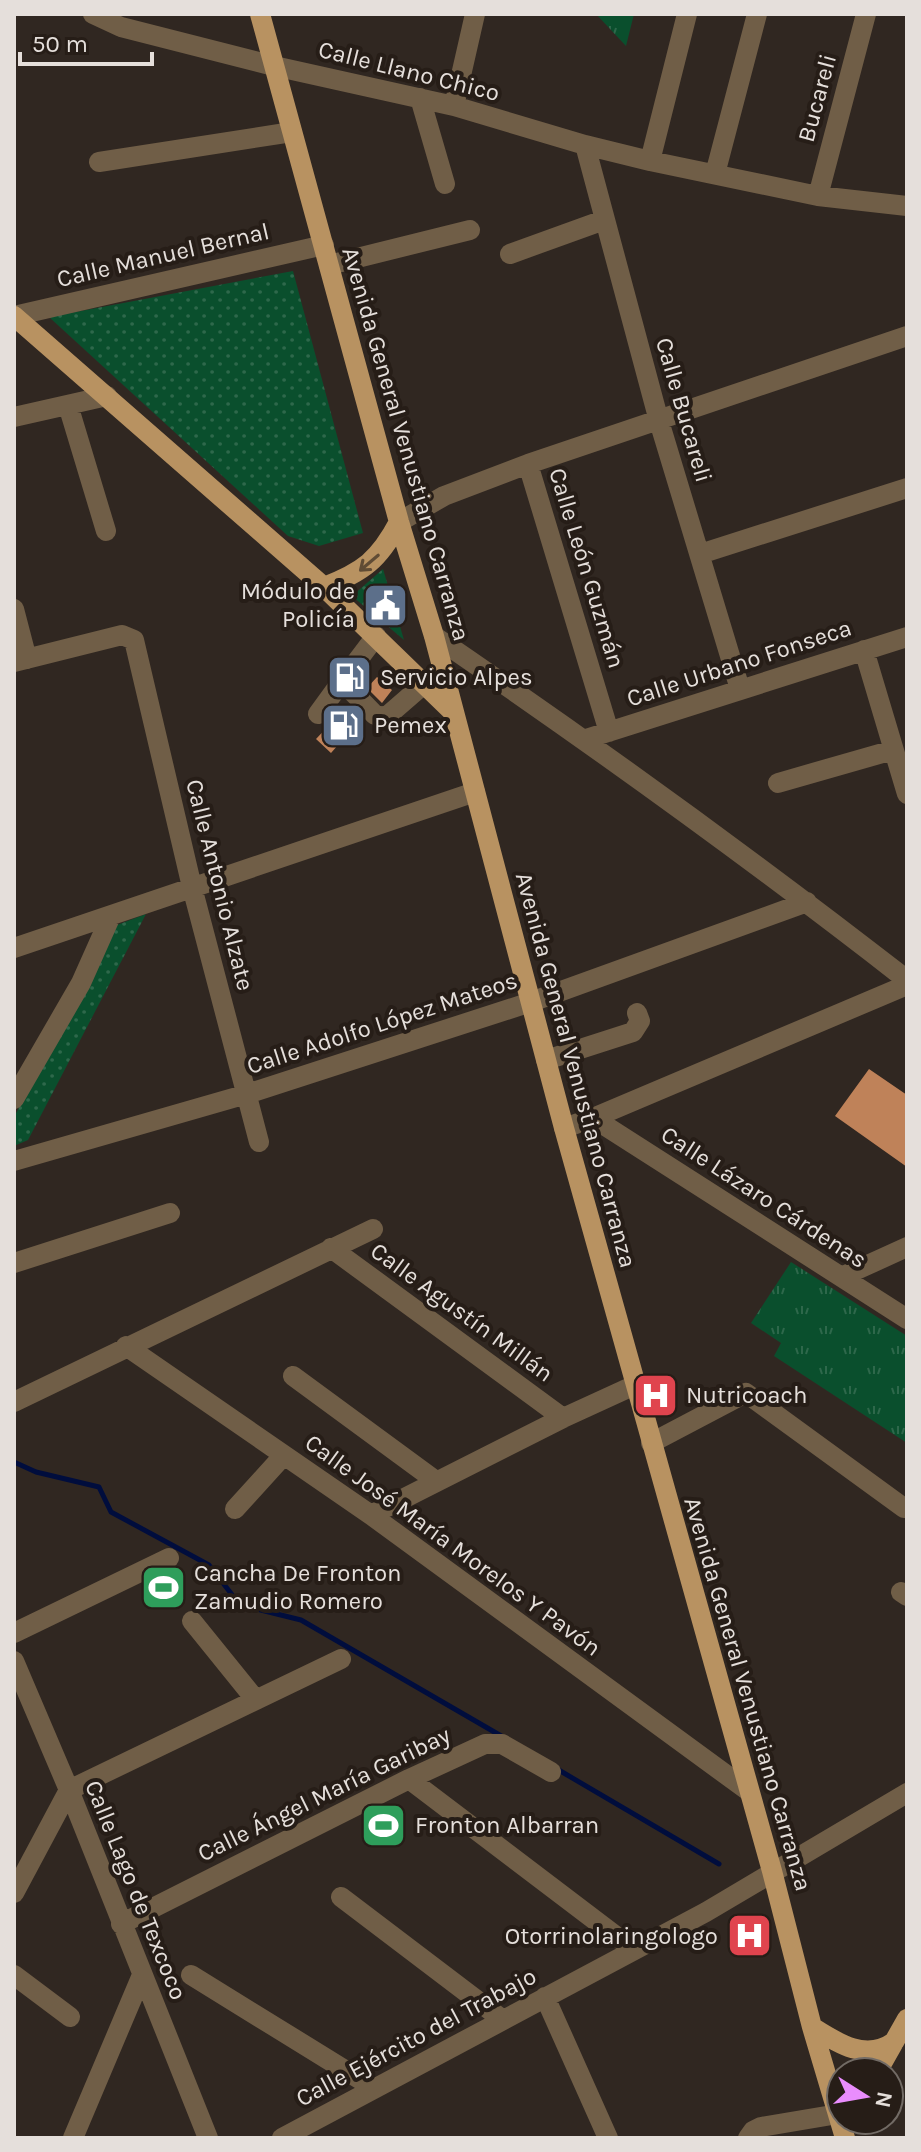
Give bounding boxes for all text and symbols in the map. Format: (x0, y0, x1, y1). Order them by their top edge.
scale bar (20, 16, 152, 66)
text: 50 m (32, 30, 88, 58)
street label: Calle Llano Chico (316, 35, 502, 107)
street label: Bucareli (792, 51, 842, 145)
street label: Calle Manuel Bernal (54, 217, 272, 293)
street label: Avenida General Venustiano Carranza (336, 244, 476, 644)
street label: Calle Bucareli (650, 334, 718, 486)
street label: Calle León Guzmán (543, 465, 631, 671)
one-way arrow (359, 554, 380, 572)
place label: Módulo de Policía (241, 577, 355, 633)
public building icon: Módulo de Policía (362, 581, 410, 629)
street label: Calle Urbano Fonseca (623, 613, 855, 713)
fuel station icon: Servicio Alpes (325, 653, 373, 701)
place label: Servicio Alpes (380, 663, 533, 691)
fuel station icon: Pemex (319, 701, 367, 749)
place label: Pemex (374, 711, 447, 739)
street label: Calle Antonio Alzate (180, 776, 260, 994)
street label: Avenida General Venustiano Carranza (510, 869, 642, 1271)
street label: Calle Adolfo López Mateos (243, 966, 521, 1080)
street label: Calle Lázaro Cárdenas (656, 1120, 872, 1274)
street label: Calle Agustín Millán (365, 1236, 559, 1388)
hospital icon: Nutricoach (631, 1371, 679, 1419)
place label: Nutricoach (686, 1381, 807, 1409)
street label: Calle José María Morelos Y Pavón (300, 1428, 606, 1662)
street label: Avenida General Venustiano Carranza (678, 1494, 818, 1894)
place label: Cancha De Fronton Zamudio Romero (194, 1559, 402, 1615)
sports icon: Cancha De Fronton Zamudio Romero (139, 1563, 187, 1611)
street label: Calle Ángel María Garibay (193, 1720, 455, 1867)
street label: Calle Lago de Texcoco (79, 1776, 193, 2004)
sports icon: Fronton Albarran (360, 1801, 408, 1849)
place label: Fronton Albarran (415, 1811, 599, 1839)
hospital icon: Otorrinolaringologo (725, 1912, 773, 1960)
place label: Otorrinolaringologo (505, 1922, 718, 1950)
street label: Calle Ejército del Trabajo (291, 1962, 541, 2112)
north arrow (825, 2056, 905, 2136)
text: N (869, 2089, 898, 2110)

